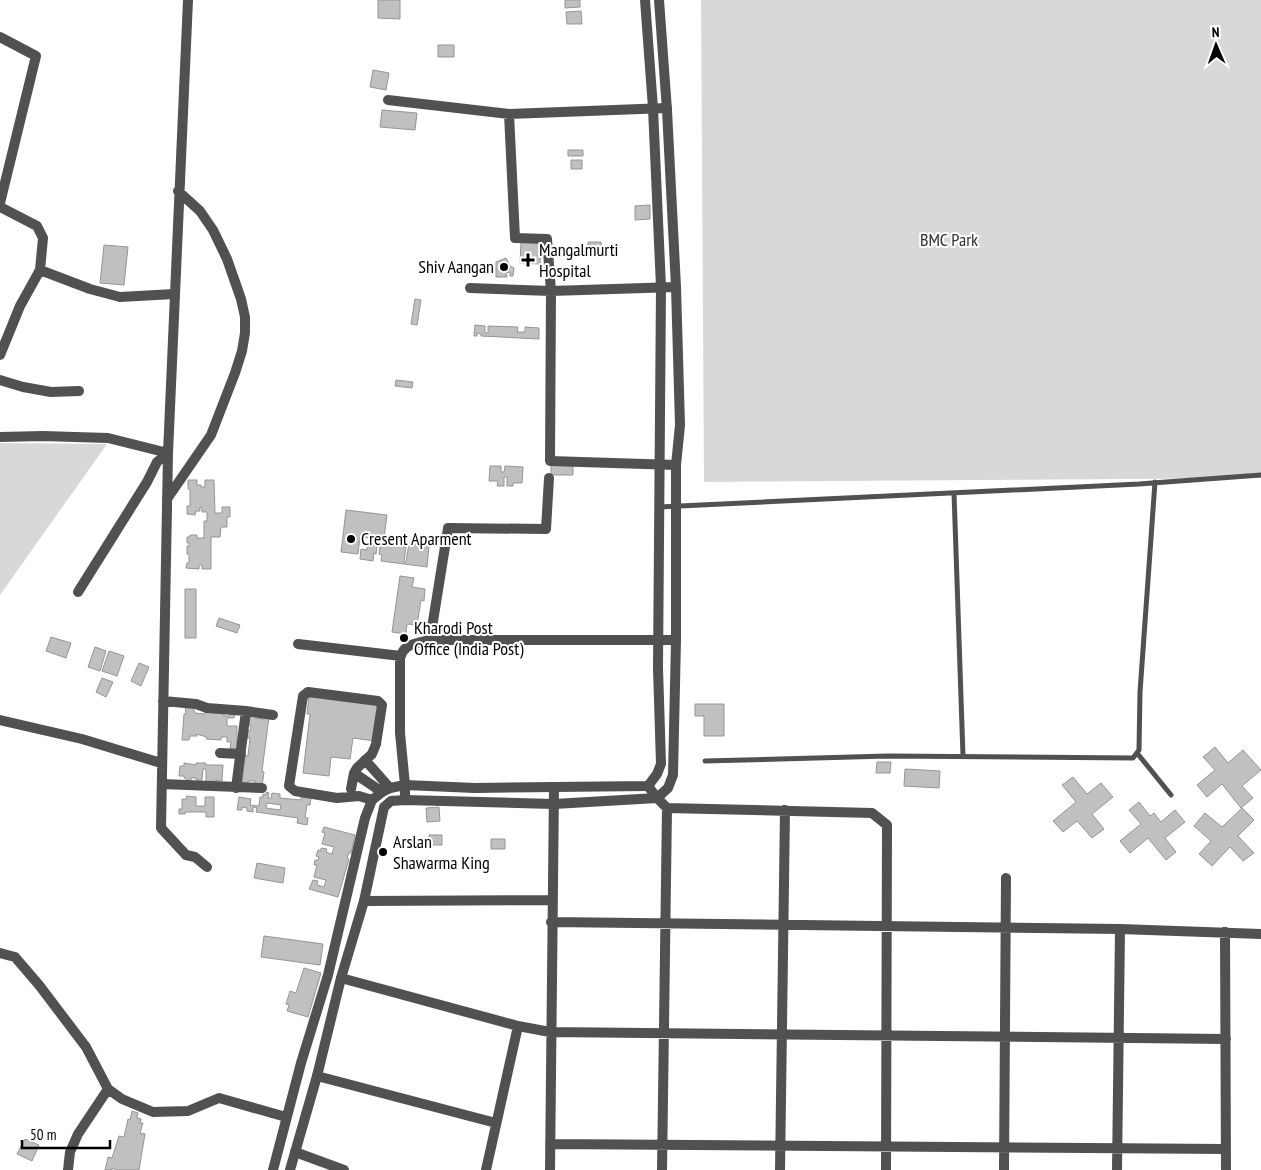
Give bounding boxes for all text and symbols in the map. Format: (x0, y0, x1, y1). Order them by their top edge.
north arrow (1191, 20, 1241, 70)
text: N (1211, 23, 1220, 41)
park label: BMC Park (920, 228, 978, 251)
place label: Mangalmurti Hospital (539, 238, 619, 282)
marker: Mangalmurti Hospital (521, 253, 535, 267)
place label: Shiv Aangan (418, 255, 494, 278)
marker: Shiv Aangan (498, 261, 510, 273)
place label: Cresent Aparment (361, 527, 472, 550)
marker: Cresent Aparment (345, 533, 357, 545)
place label: Kharodi Post Office (India Post) (414, 616, 524, 660)
marker: Kharodi Post Office (India Post) (398, 632, 410, 644)
place label: Arslan Shawarma King (393, 830, 490, 874)
marker: Arslan Shawarma King (377, 846, 389, 858)
scale bar (22, 1118, 110, 1150)
text: 50 m (30, 1125, 56, 1144)

